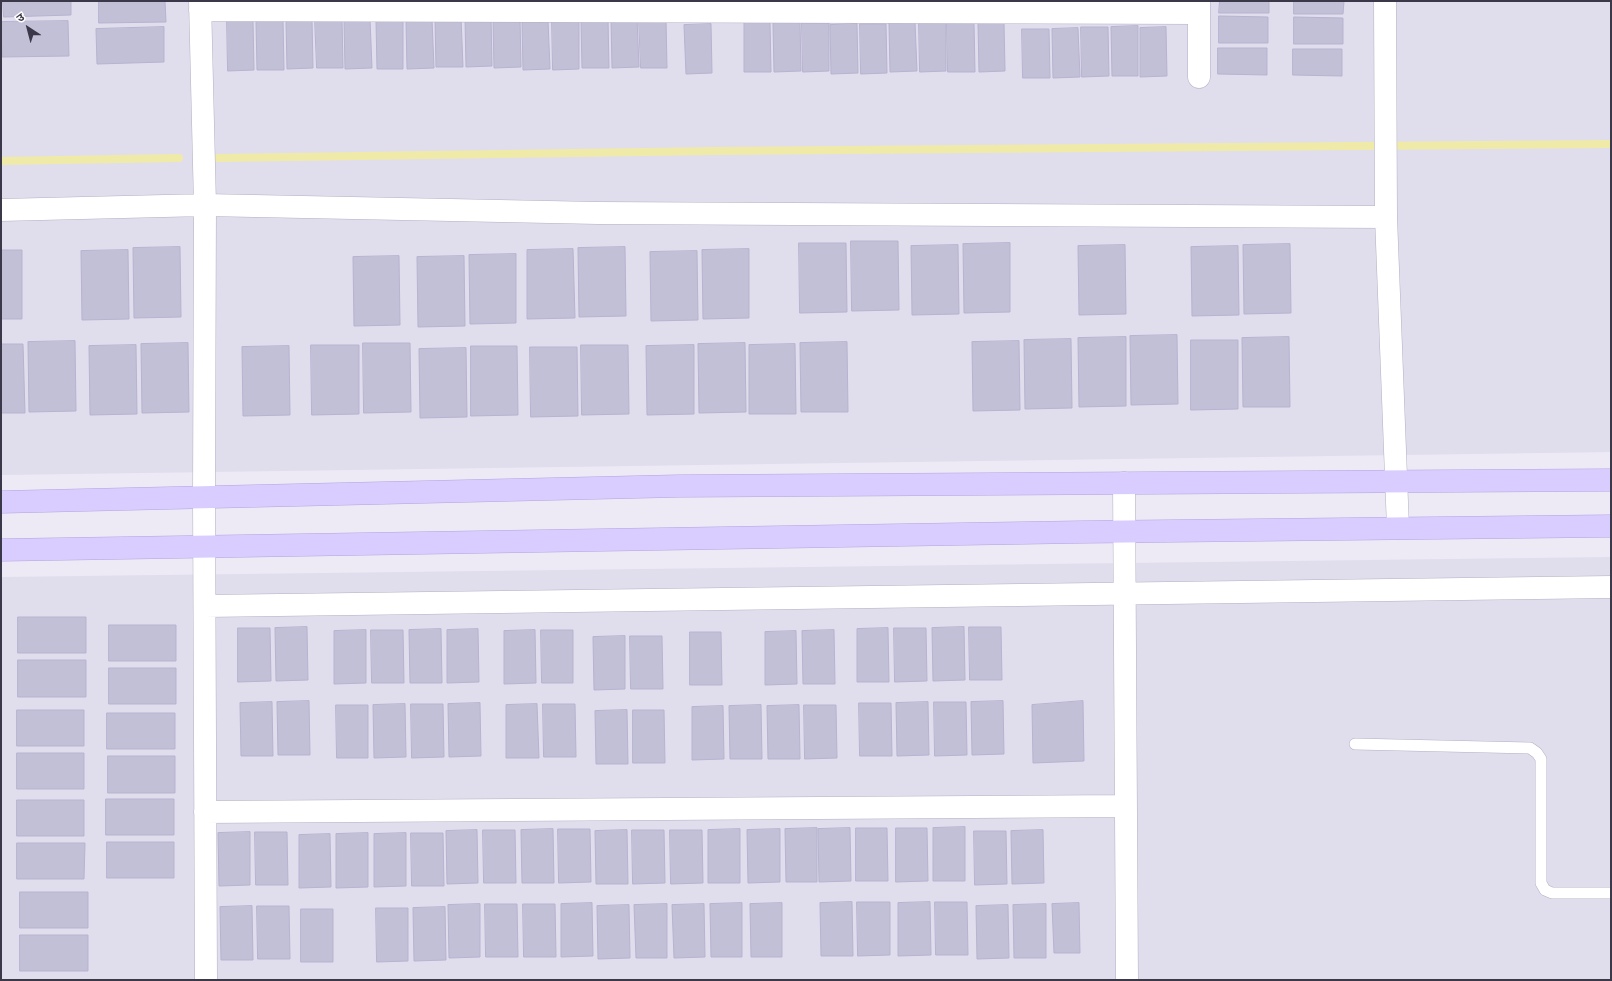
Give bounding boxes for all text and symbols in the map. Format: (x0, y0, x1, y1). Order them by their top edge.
north arrow (8, 8, 48, 48)
text: उ (14, 11, 27, 25)

